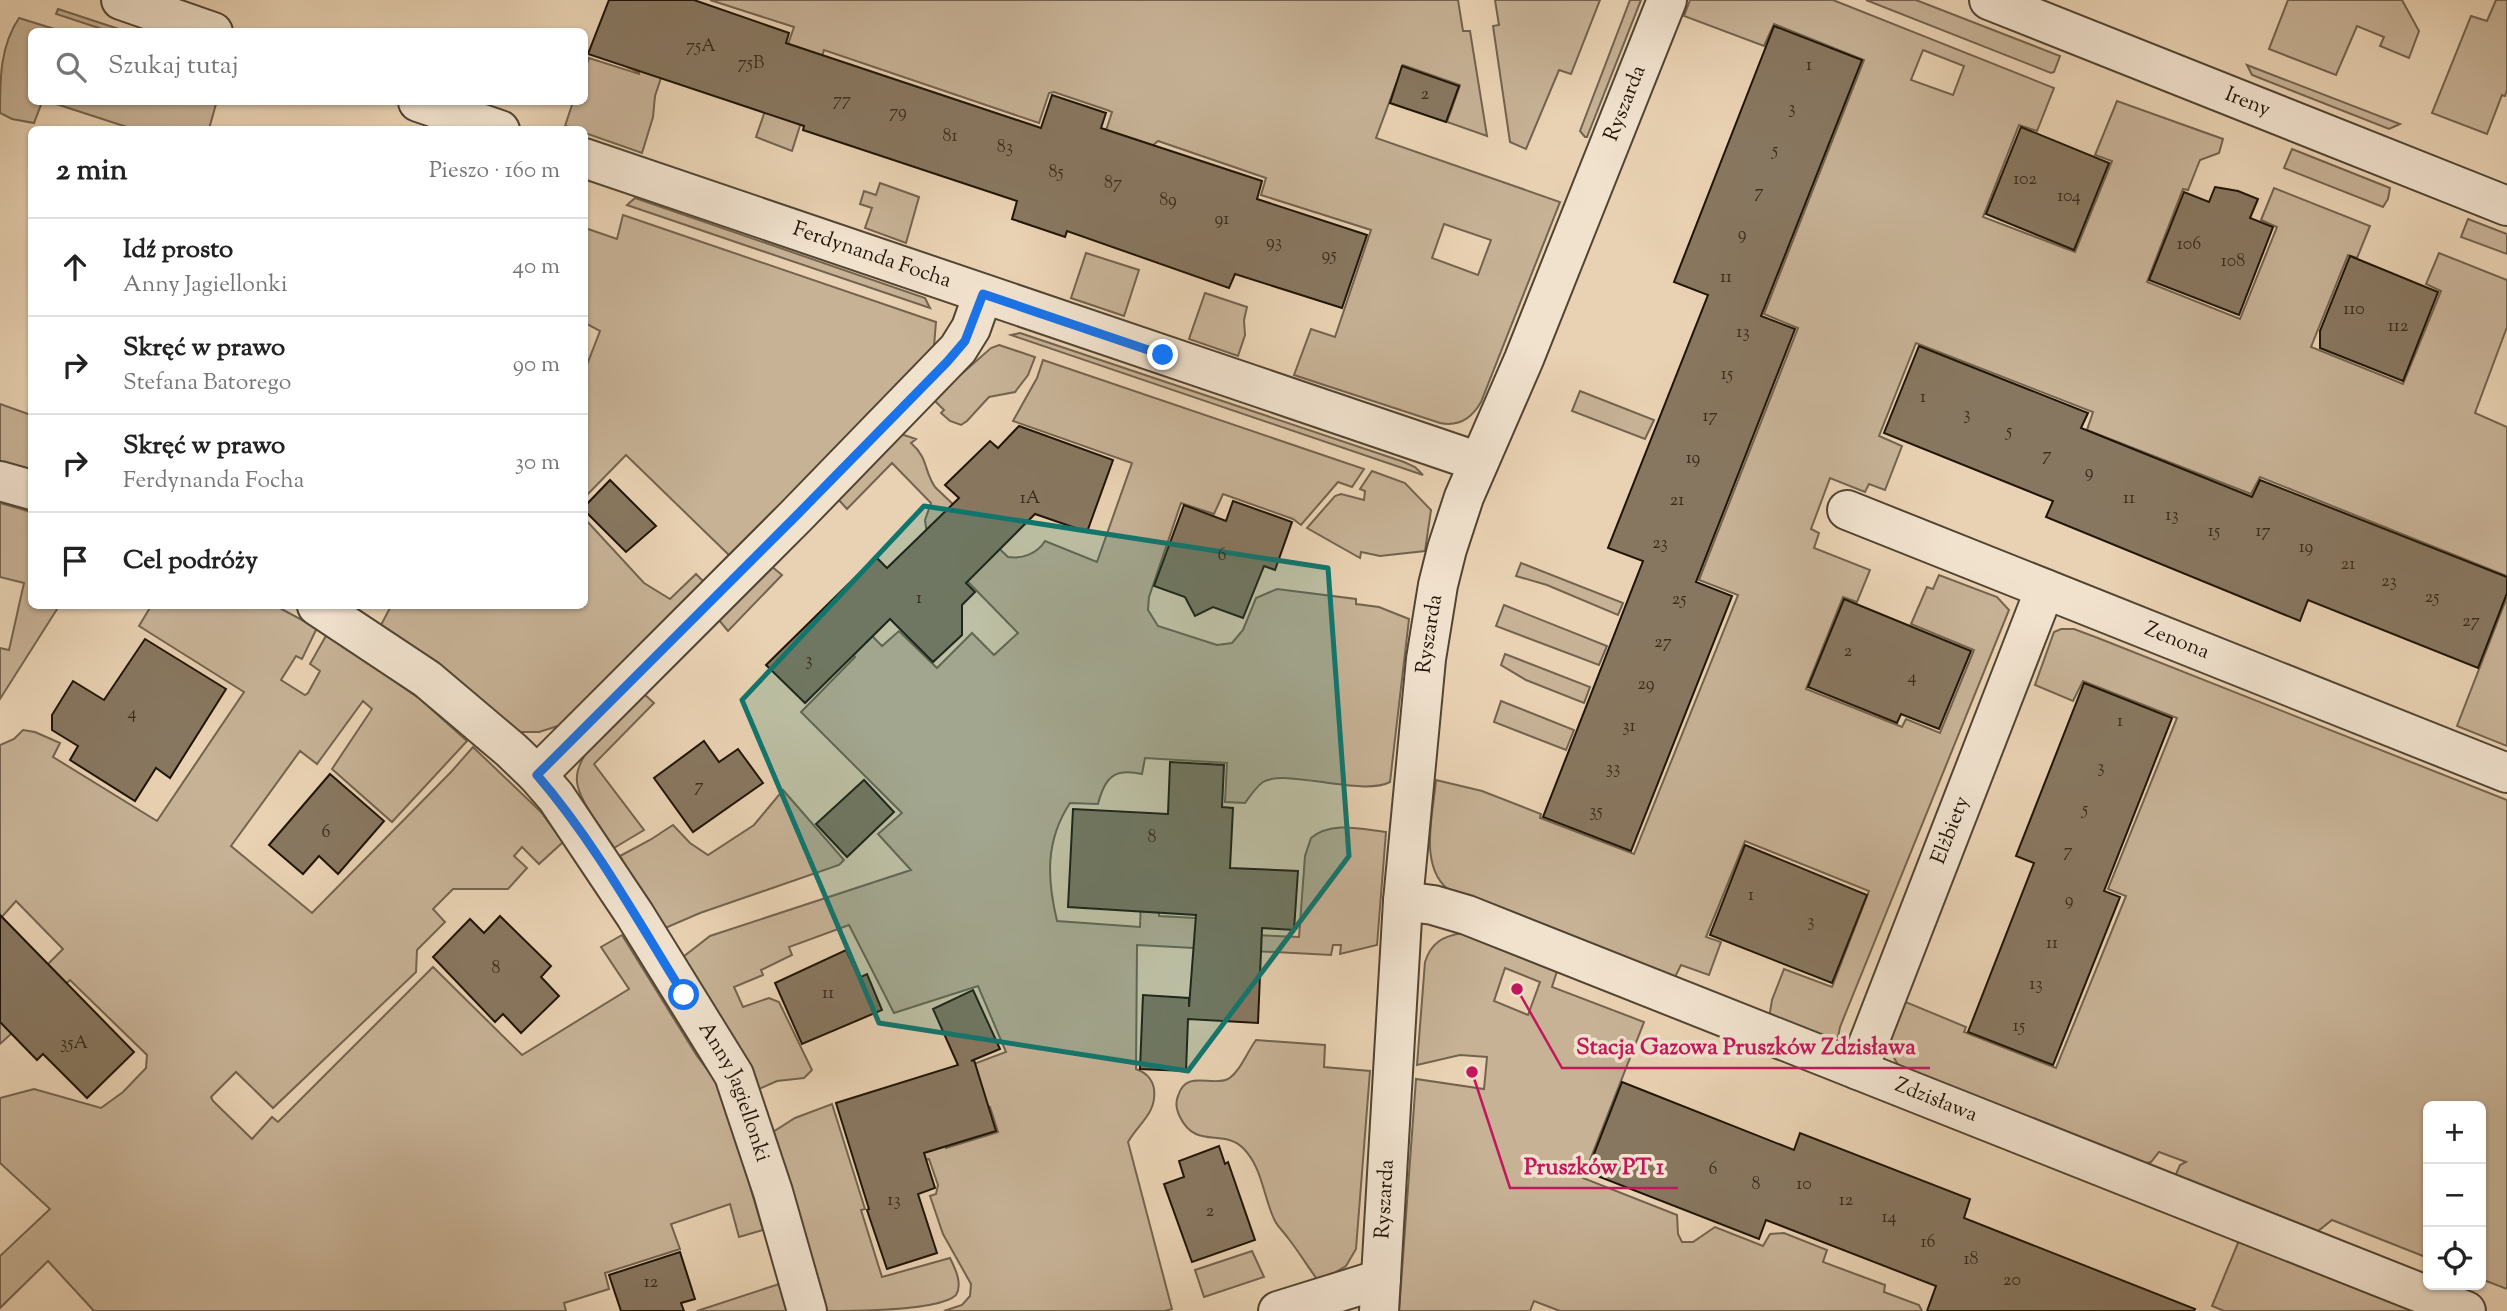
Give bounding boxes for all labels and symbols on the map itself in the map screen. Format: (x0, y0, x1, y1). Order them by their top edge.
house number: 75A (686, 34, 716, 60)
house number: 75B (738, 51, 764, 77)
house number: 1 (1806, 53, 1812, 79)
street label: Ryszarda (1597, 61, 1654, 146)
street label: Ireny (2220, 80, 2275, 126)
house number: 2 (1421, 82, 1430, 108)
house number: 77 (833, 88, 851, 114)
house number: 3 (1788, 96, 1796, 122)
house number: 79 (889, 100, 907, 126)
house number: 81 (942, 124, 958, 150)
house number: 83 (997, 135, 1013, 161)
house number: 5 (1771, 138, 1778, 164)
house number: 85 (1048, 160, 1064, 186)
house number: 102 (2013, 167, 2037, 193)
house number: 87 (1104, 171, 1122, 197)
house number: 7 (1754, 180, 1764, 206)
house number: 104 (2057, 184, 2081, 210)
house number: 89 (1159, 188, 1177, 214)
house number: 91 (1215, 207, 1229, 233)
street label: Ferdynanda Focha (789, 215, 955, 297)
house number: 9 (1738, 222, 1747, 248)
house number: 93 (1266, 230, 1282, 256)
house number: 106 (2177, 232, 2201, 258)
house number: 95 (1321, 243, 1337, 269)
house number: 108 (2221, 249, 2245, 275)
house number: 11 (1720, 265, 1732, 291)
house number: 110 (2343, 297, 2365, 323)
house number: 112 (2388, 314, 2409, 340)
house number: 13 (1736, 320, 1750, 346)
route end (1147, 339, 1178, 370)
house number: 15 (1721, 362, 1733, 388)
house number: 1 (1920, 385, 1926, 411)
house number: 3 (1963, 402, 1971, 428)
house number: 17 (1702, 404, 1718, 430)
house number: 5 (2005, 419, 2012, 445)
house number: 7 (2042, 443, 2052, 469)
house number: 19 (1686, 446, 1701, 472)
house number: 9 (2085, 460, 2094, 486)
house number: 1A (1020, 486, 1041, 512)
house number: 11 (2123, 486, 2135, 512)
house number: 21 (1670, 488, 1684, 514)
house number: 13 (2165, 503, 2179, 529)
house number: 15 (2208, 519, 2220, 545)
house number: 17 (2255, 519, 2271, 545)
house number: 23 (1652, 531, 1668, 557)
house number: 19 (2299, 535, 2314, 561)
house number: 6 (1218, 543, 1227, 569)
house number: 21 (2341, 552, 2355, 578)
house number: 23 (2381, 569, 2397, 595)
house number: 25 (2425, 585, 2439, 611)
house number: 1 (916, 586, 922, 612)
house number: 25 (1672, 587, 1686, 613)
street label: Ryszarda (1410, 592, 1451, 675)
house number: 27 (2462, 609, 2480, 635)
street label: Zenona (2140, 615, 2214, 668)
house number: 27 (1654, 630, 1672, 656)
house number: 2 (1844, 639, 1853, 665)
house number: 3 (805, 648, 813, 674)
house number: 4 (1907, 665, 1917, 691)
house number: 29 (1637, 672, 1655, 698)
house number: 4 (127, 701, 137, 727)
house number: 1 (2117, 709, 2123, 735)
house number: 31 (1622, 714, 1636, 740)
house number: 3 (2097, 755, 2105, 781)
house number: 33 (1606, 756, 1620, 782)
house number: 7 (694, 774, 704, 800)
street label: Elżbiety (1924, 791, 1978, 869)
house number: 5 (2081, 797, 2088, 823)
house number: 35 (1589, 799, 1603, 825)
house number: 6 (322, 820, 331, 846)
house number: 8 (1148, 825, 1157, 851)
house number: 7 (2063, 839, 2073, 865)
house number: 1 (1748, 883, 1754, 909)
house number: 9 (2065, 888, 2074, 914)
house number: 3 (1807, 909, 1815, 935)
house number: 11 (2046, 931, 2058, 957)
house number: 8 (492, 956, 501, 982)
house number: 13 (2029, 972, 2043, 998)
route start (668, 979, 699, 1010)
house number: 11 (822, 981, 834, 1007)
house number: 15 (2013, 1014, 2025, 1040)
street label: Anny Jagiellonki (690, 1017, 777, 1166)
callout: Stacja Gazowa Pruszków Zdzisława (1562, 1024, 1930, 1068)
house number: 35A (60, 1031, 88, 1057)
text: Stacja Gazowa Pruszków Zdzisława (1576, 1032, 1916, 1065)
street label: Zdzisława (1890, 1071, 1982, 1131)
callout: Pruszków PT 1 (1510, 1144, 1678, 1188)
text: Pruszków PT 1 (1524, 1152, 1664, 1185)
house number: 6 (1709, 1157, 1718, 1183)
street label: Ryszarda (1368, 1158, 1403, 1240)
house number: 8 (1752, 1172, 1761, 1198)
house number: 10 (1796, 1172, 1812, 1198)
house number: 13 (887, 1188, 901, 1214)
house number: 12 (1839, 1188, 1854, 1214)
house number: 2 (1206, 1199, 1215, 1225)
house number: 14 (1881, 1205, 1897, 1231)
house number: 16 (1920, 1230, 1936, 1256)
house number: 18 (1963, 1247, 1979, 1273)
house number: 20 (2003, 1268, 2021, 1294)
house number: 12 (644, 1270, 659, 1296)

